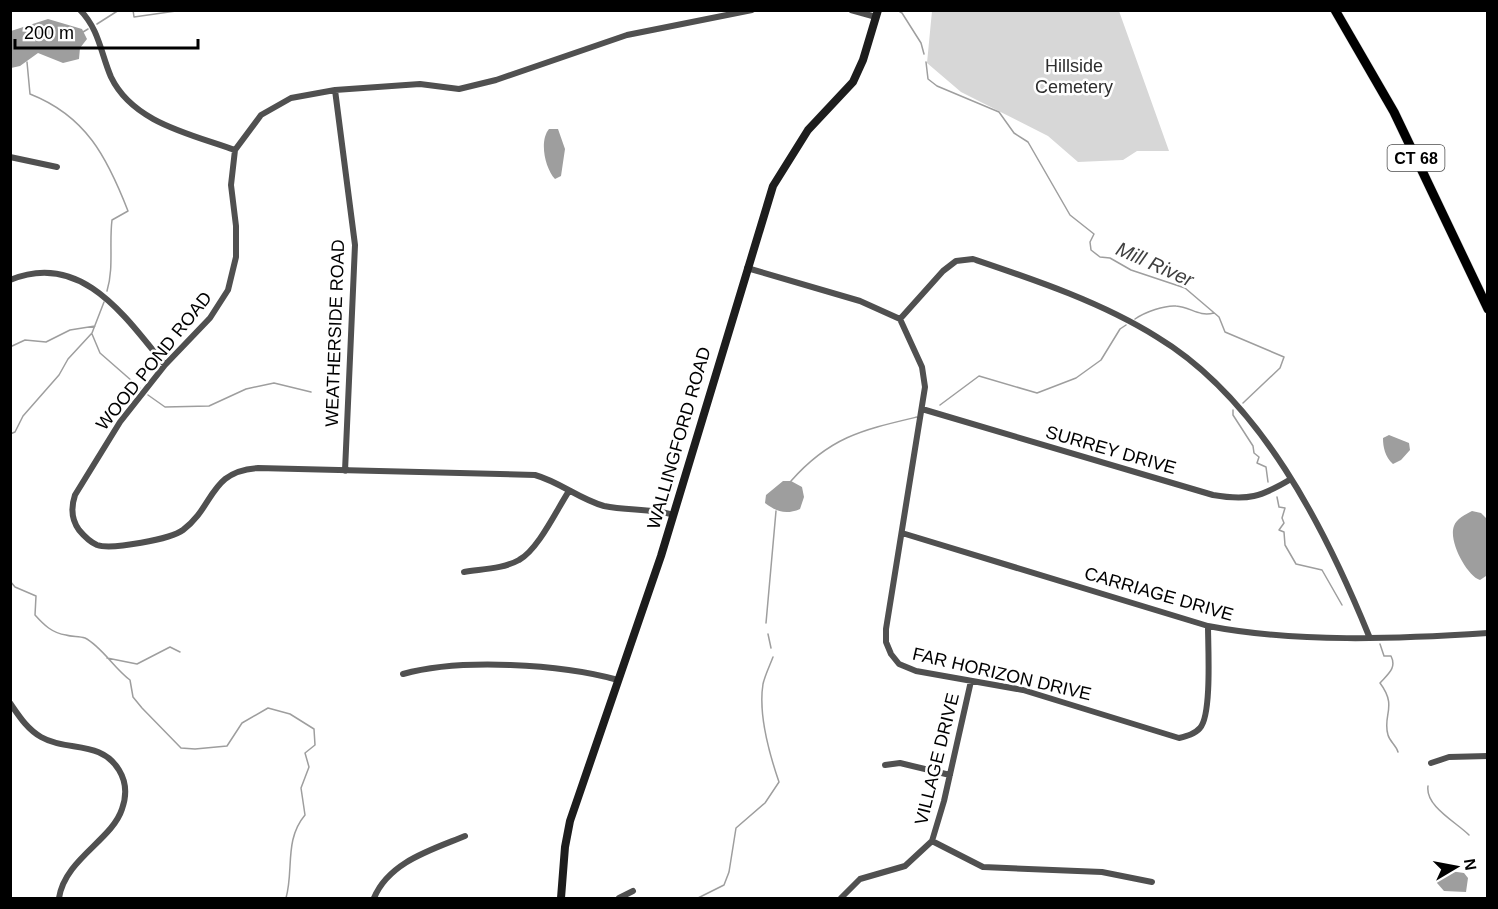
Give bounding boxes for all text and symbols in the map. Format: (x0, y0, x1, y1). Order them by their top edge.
scale bar (15, 12, 198, 50)
text: 200 m (24, 23, 74, 43)
park label: Hillside Cemetery (1035, 56, 1113, 97)
road number: CT 68 (1388, 145, 1444, 171)
water label: Mill River (1113, 237, 1198, 291)
street label: WEATHERSIDE ROAD (322, 239, 348, 427)
street label: WOOD POND ROAD (92, 288, 216, 434)
street label: WALLINGFORD ROAD (643, 345, 715, 531)
street label: SURREY DRIVE (1044, 422, 1178, 478)
street label: CARRIAGE DRIVE (1082, 563, 1236, 625)
street label: FAR HORIZON DRIVE (911, 644, 1093, 704)
street label: VILLAGE DRIVE (911, 691, 963, 827)
north arrow (1426, 837, 1486, 897)
text: N (1461, 857, 1480, 872)

